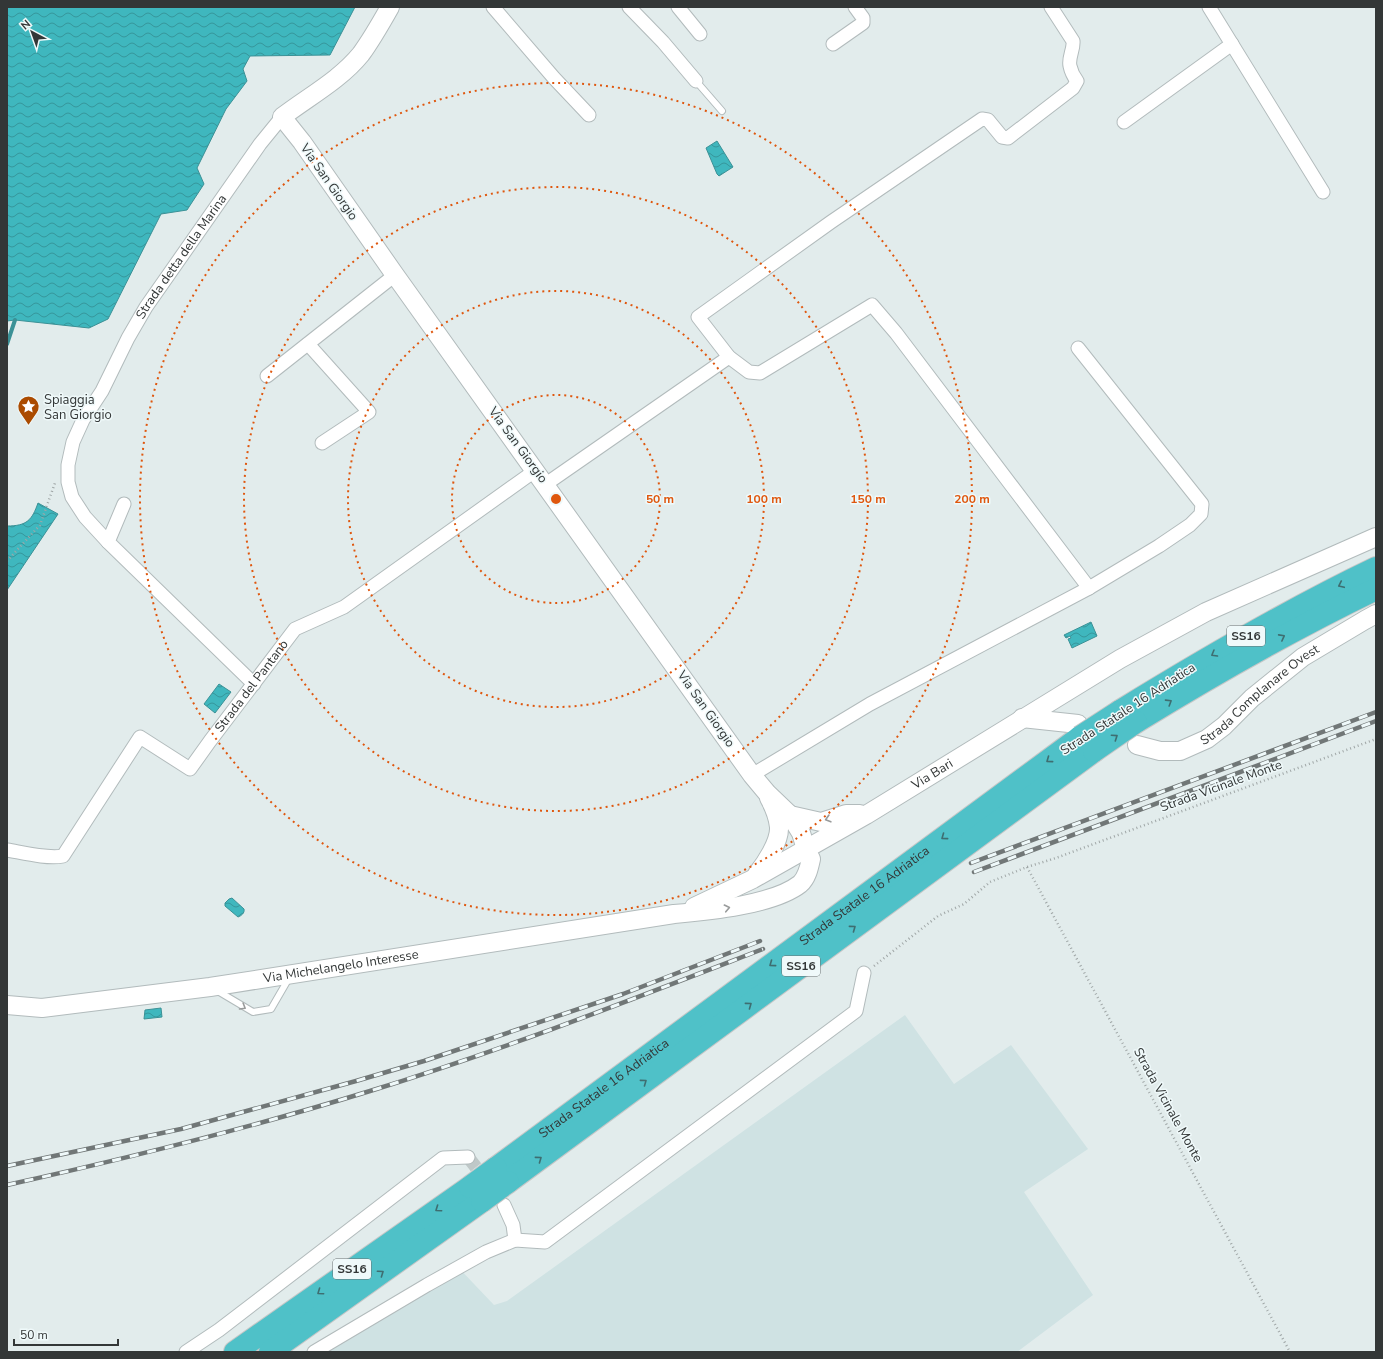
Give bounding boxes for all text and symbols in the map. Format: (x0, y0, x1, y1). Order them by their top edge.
north arrow (12, 12, 52, 52)
text: N (18, 16, 34, 33)
street label: Via San Giorgio (295, 139, 362, 224)
street label: Strada detta della Marina (132, 191, 231, 322)
place label: Spiaggia San Giorgio (44, 391, 112, 424)
place icon: Spiaggia San Giorgio (15, 394, 41, 427)
street label: Via San Giorgio (484, 403, 552, 487)
text: 50 m (646, 491, 674, 507)
text: 100 m (746, 491, 782, 507)
text: 150 m (850, 491, 886, 507)
text: 200 m (954, 491, 990, 507)
centre of rings (549, 492, 563, 506)
one-way arrow (1337, 580, 1345, 588)
road number: SS16 (1227, 626, 1265, 646)
one-way arrow (1277, 634, 1285, 642)
street label: Strada del Pantano (211, 636, 293, 736)
street label: Strada Complanare Ovest (1197, 640, 1323, 750)
one-way arrow (1211, 650, 1218, 657)
street label: Strada Statale 16 Adriatica (1057, 659, 1199, 759)
street label: Via San Giorgio (672, 666, 739, 751)
one-way arrow (1165, 699, 1172, 706)
one-way arrow (1111, 734, 1118, 741)
street label: Via Bari (907, 755, 956, 794)
one-way arrow (1046, 755, 1053, 762)
street label: Strada Vicinale Monte (1158, 756, 1284, 816)
one-way arrow (825, 815, 832, 823)
one-way arrow (941, 832, 948, 840)
street label: Strada Statale 16 Adriatica (796, 842, 933, 950)
one-way arrow (724, 905, 730, 913)
one-way arrow (849, 926, 856, 933)
street label: Via Michelangelo Interesse (261, 945, 420, 988)
road number: SS16 (782, 956, 820, 976)
one-way arrow (769, 959, 776, 967)
one-way arrow (239, 1002, 246, 1009)
one-way arrow (744, 1003, 751, 1010)
street label: Strada Statale 16 Adriatica (535, 1034, 673, 1143)
street label: Strada Vicinale Monte (1129, 1045, 1207, 1166)
one-way arrow (640, 1079, 647, 1087)
one-way arrow (535, 1157, 542, 1164)
one-way arrow (435, 1204, 442, 1212)
road number: SS16 (333, 1259, 371, 1279)
one-way arrow (377, 1271, 384, 1278)
one-way arrow (318, 1287, 325, 1294)
scale bar (14, 1321, 118, 1347)
text: 50 m (20, 1327, 48, 1343)

